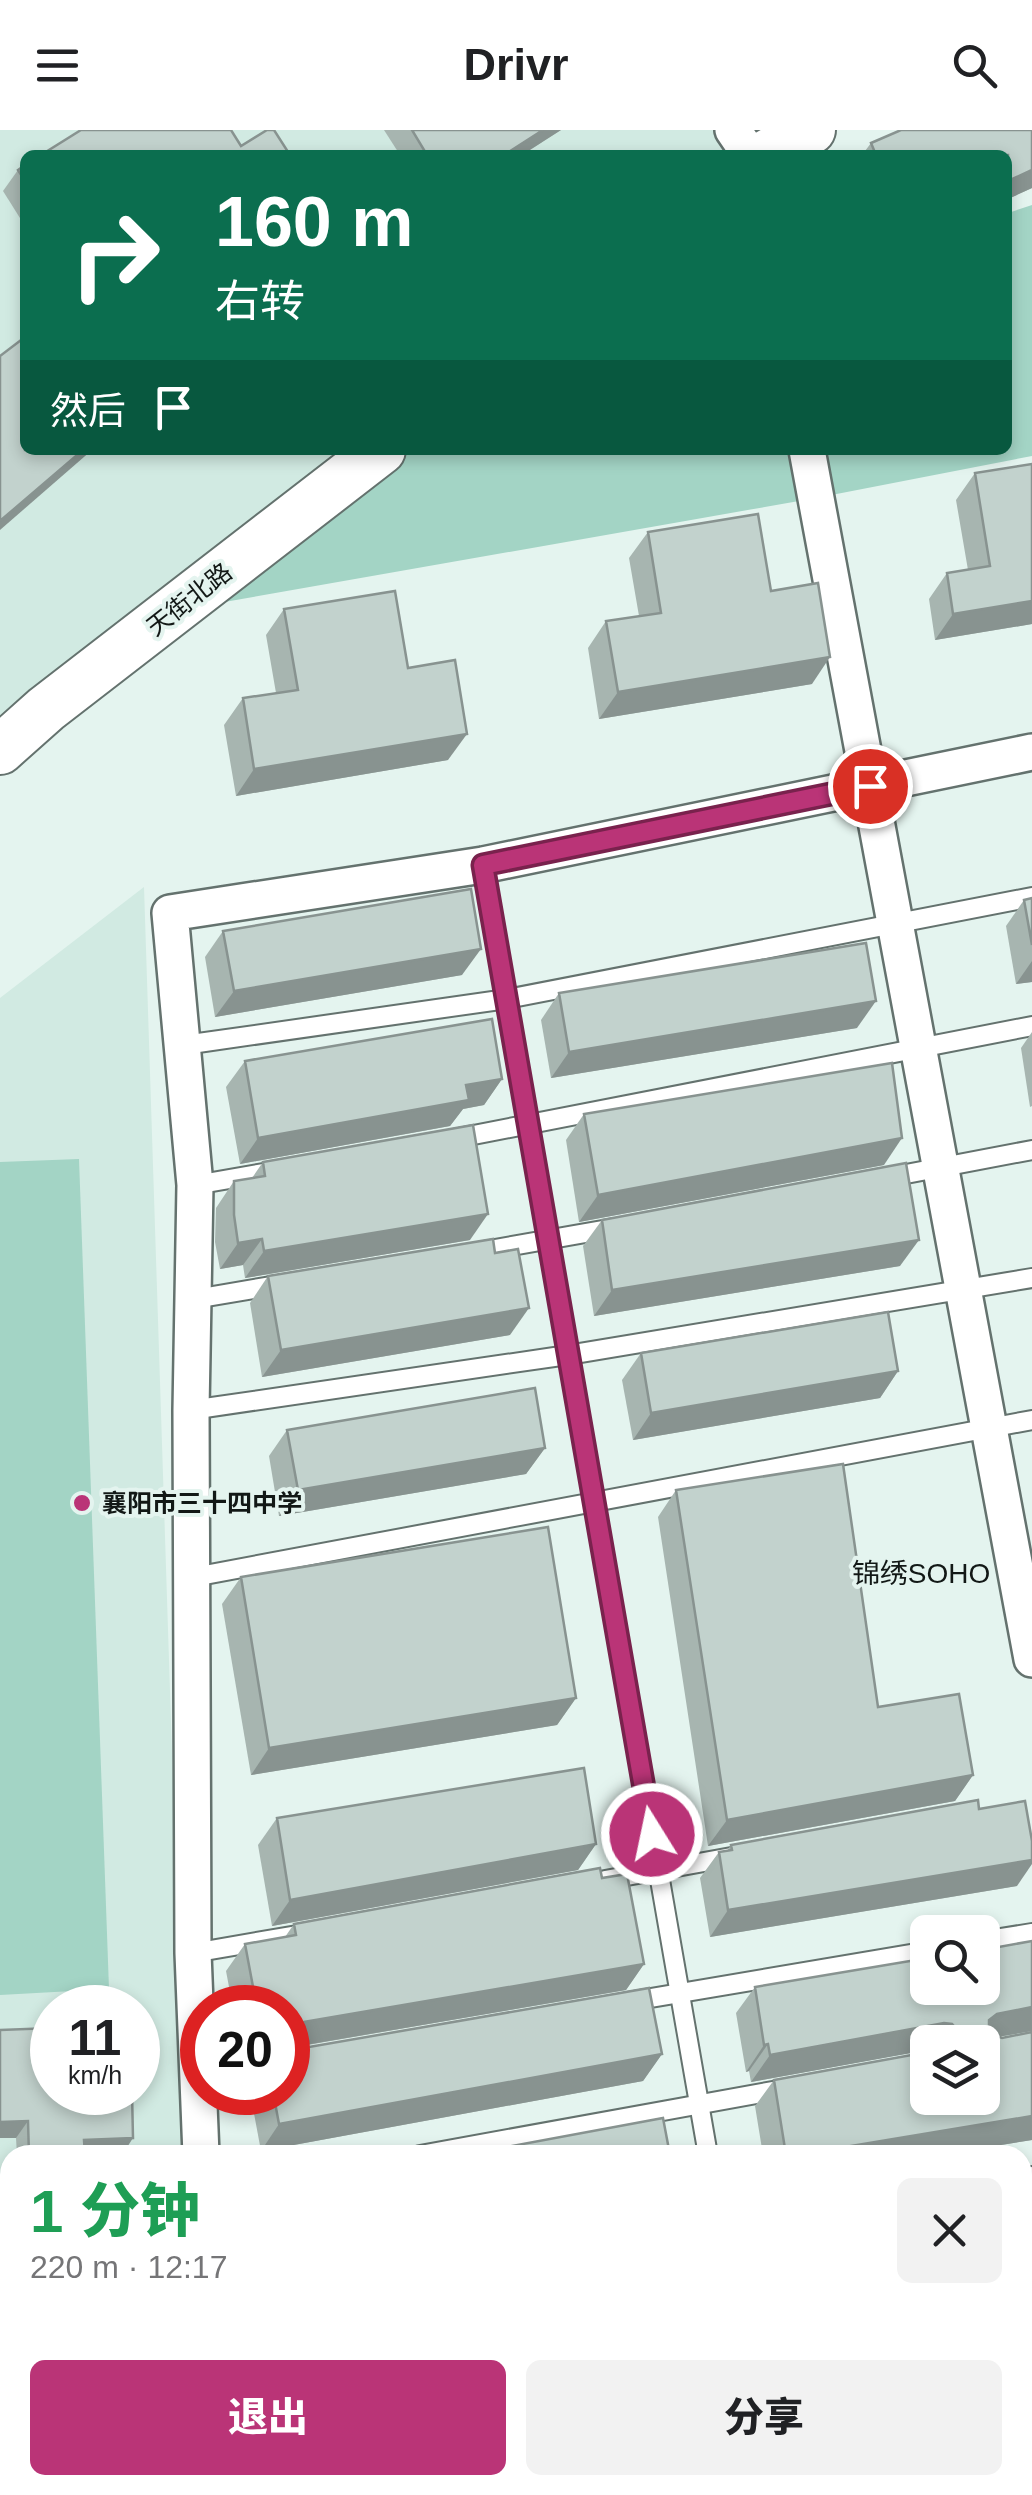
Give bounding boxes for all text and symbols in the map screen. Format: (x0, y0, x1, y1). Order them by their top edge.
icon: menu (30, 38, 85, 93)
icon: search (947, 38, 1002, 93)
text: Drivr (463, 39, 569, 90)
text: 160 m (215, 183, 413, 261)
icon: right (50, 190, 180, 320)
text: 右转 (215, 276, 305, 327)
icon: arrive (146, 380, 201, 435)
text: 然后 (50, 390, 126, 432)
street label: 天街北路 (141, 557, 237, 641)
pin (828, 744, 913, 829)
icon: arrive (843, 759, 898, 814)
place label: 襄阳市三十四中学 (102, 1489, 302, 1517)
marker: 襄阳市三十四中学 (71, 1492, 93, 1514)
district label: 锦绣SOHO (852, 1558, 990, 1589)
position arrow (600, 1782, 704, 1886)
map controls (910, 1915, 1000, 2115)
button: search (910, 1915, 1000, 2005)
speed limit sign: 20 (180, 1985, 310, 2115)
text: 11 (69, 2010, 121, 2066)
button: layers (910, 2025, 1000, 2115)
text: km/h (68, 2061, 122, 2089)
text: 1 分钟 (30, 2178, 200, 2245)
button: close (897, 2178, 1002, 2283)
text: 220 m · 12:17 (30, 2249, 227, 2285)
button: 退出 (30, 2360, 506, 2475)
button: 分享 (526, 2360, 1002, 2475)

